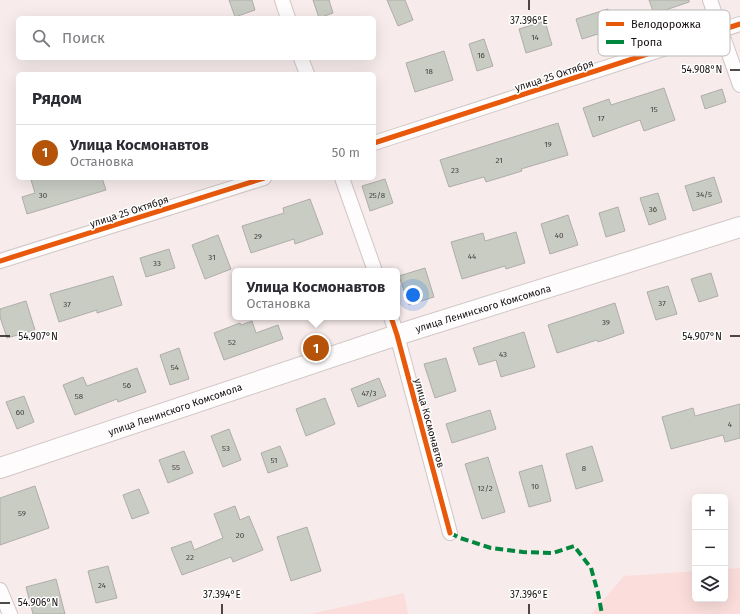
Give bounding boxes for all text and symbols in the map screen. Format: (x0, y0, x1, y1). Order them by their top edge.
legend (598, 10, 730, 56)
text: 37.396°E (510, 15, 548, 27)
search box (16, 16, 376, 60)
text: Велодорожка (631, 18, 701, 31)
icon: search (30, 27, 52, 49)
text: Поиск (62, 29, 105, 47)
house number: 14 (531, 33, 540, 42)
text: Тропа (631, 36, 662, 49)
house number: 16 (477, 51, 485, 60)
street label: улица 25 Октября (513, 58, 595, 94)
text: 54.908°N (682, 64, 722, 76)
house number: 18 (425, 67, 434, 76)
text: Рядом (32, 88, 82, 109)
house number: 15 (650, 105, 658, 114)
house number: 17 (597, 114, 605, 123)
text: Улица Космонавтов (70, 136, 209, 154)
house number: 19 (544, 140, 552, 149)
text: 1 (42, 145, 48, 160)
text: 50 m (332, 145, 360, 160)
text: Остановка (70, 154, 134, 169)
house number: 21 (495, 156, 503, 165)
house number: 23 (451, 166, 459, 175)
house number: 34/5 (696, 190, 712, 199)
house number: 30 (39, 191, 48, 200)
house number: 25/8 (369, 191, 386, 200)
street label: улица 25 Октября (88, 194, 170, 230)
house number: 36 (649, 205, 657, 214)
house number: 40 (555, 231, 564, 240)
house number: 29 (254, 232, 262, 241)
house number: 44 (468, 252, 477, 261)
house number: 31 (208, 253, 216, 262)
house number: 33 (153, 259, 161, 268)
popup (232, 268, 400, 320)
text: Улица Космонавтов (247, 278, 385, 296)
street label: улица Ленинского Комсомола (414, 283, 552, 335)
your location (403, 285, 423, 305)
text: Остановка (247, 296, 311, 311)
house number: 37 (658, 299, 666, 308)
house number: 37 (63, 300, 71, 309)
house number: 39 (602, 318, 610, 327)
text: 54.907°N (18, 331, 58, 343)
text: 54.907°N (682, 331, 722, 343)
pin: 1 (303, 333, 329, 363)
house number: 52 (228, 338, 236, 347)
house number: 43 (499, 350, 507, 359)
house number: 54 (171, 363, 180, 372)
street label: улица Космонавтов (411, 377, 447, 470)
street label: улица Ленинского Комсомола (107, 381, 244, 439)
house number: 56 (123, 381, 131, 390)
house number: 47/3 (361, 389, 377, 398)
house number: 58 (75, 392, 84, 401)
house number: 60 (16, 408, 25, 417)
house number: 4 (728, 420, 733, 429)
house number: 53 (222, 444, 230, 453)
house number: 51 (270, 456, 278, 465)
house number: 55 (172, 463, 180, 472)
house number: 8 (582, 464, 587, 473)
house number: 10 (531, 482, 539, 491)
house number: 12/2 (477, 484, 493, 493)
map controls (692, 494, 728, 602)
button: + (692, 494, 728, 530)
house number: 59 (18, 509, 26, 518)
button: − (692, 530, 728, 566)
house number: 20 (236, 531, 245, 540)
house number: 22 (186, 553, 194, 562)
button: layers (692, 566, 728, 602)
house number: 24 (98, 581, 107, 590)
text: 37.394°E (203, 589, 241, 601)
text: 37.396°E (510, 589, 548, 601)
text: 54.906°N (18, 597, 58, 609)

